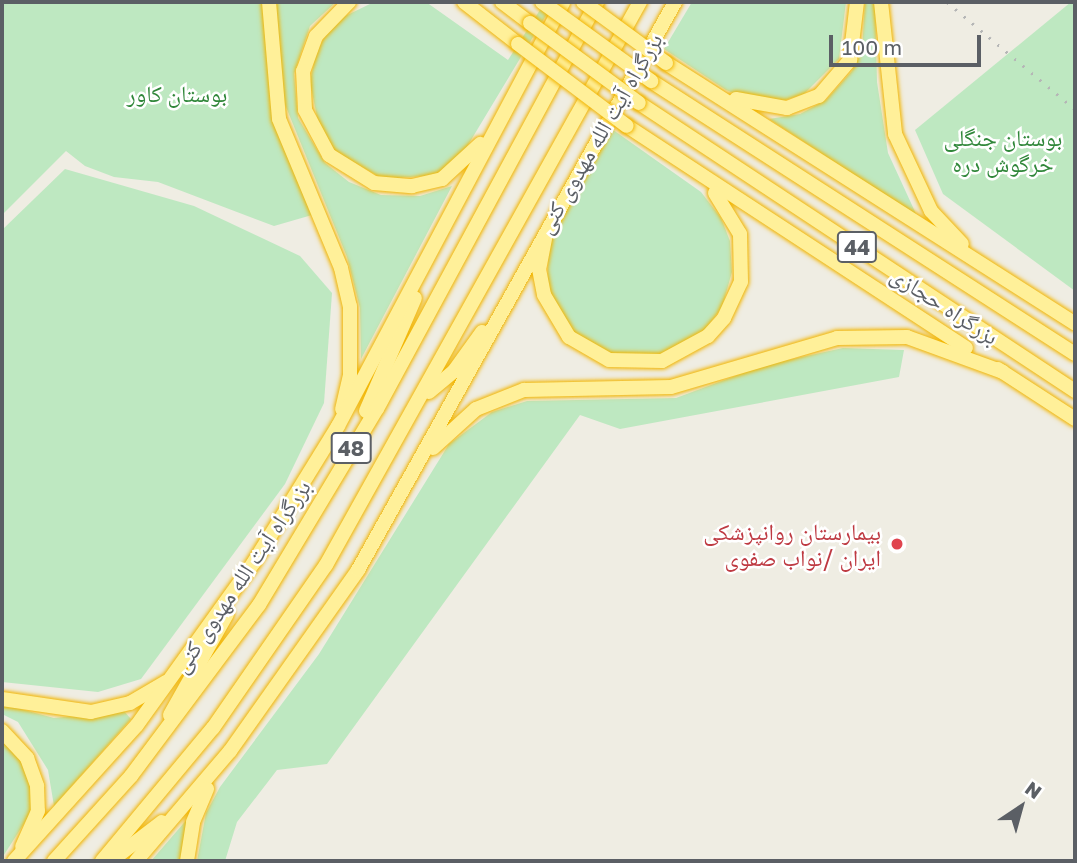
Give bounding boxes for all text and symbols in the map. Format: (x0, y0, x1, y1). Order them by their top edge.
scale bar (832, 21, 984, 65)
street label: بزرگراه آیت الله مهدوی کنی (530, 28, 668, 238)
text: 100 m (842, 34, 902, 60)
park label: بوستان کاور (127, 79, 227, 107)
park label: بوستان جنگلی خرگوش دره (944, 123, 1062, 177)
road number: 44 (836, 230, 878, 264)
street label: بزرگراه حجازی (886, 260, 1004, 350)
road number: 48 (330, 430, 372, 466)
street label: بزرگراه آیت الله مهدوی کنی (166, 474, 316, 678)
place label: بیمارستان روانپزشکی ایران /نواب صفوی (703, 517, 881, 571)
marker: بیمارستان روانپزشکی ایران /نواب صفوی (887, 534, 907, 554)
north arrow (986, 772, 1056, 842)
text: N (1021, 776, 1046, 803)

